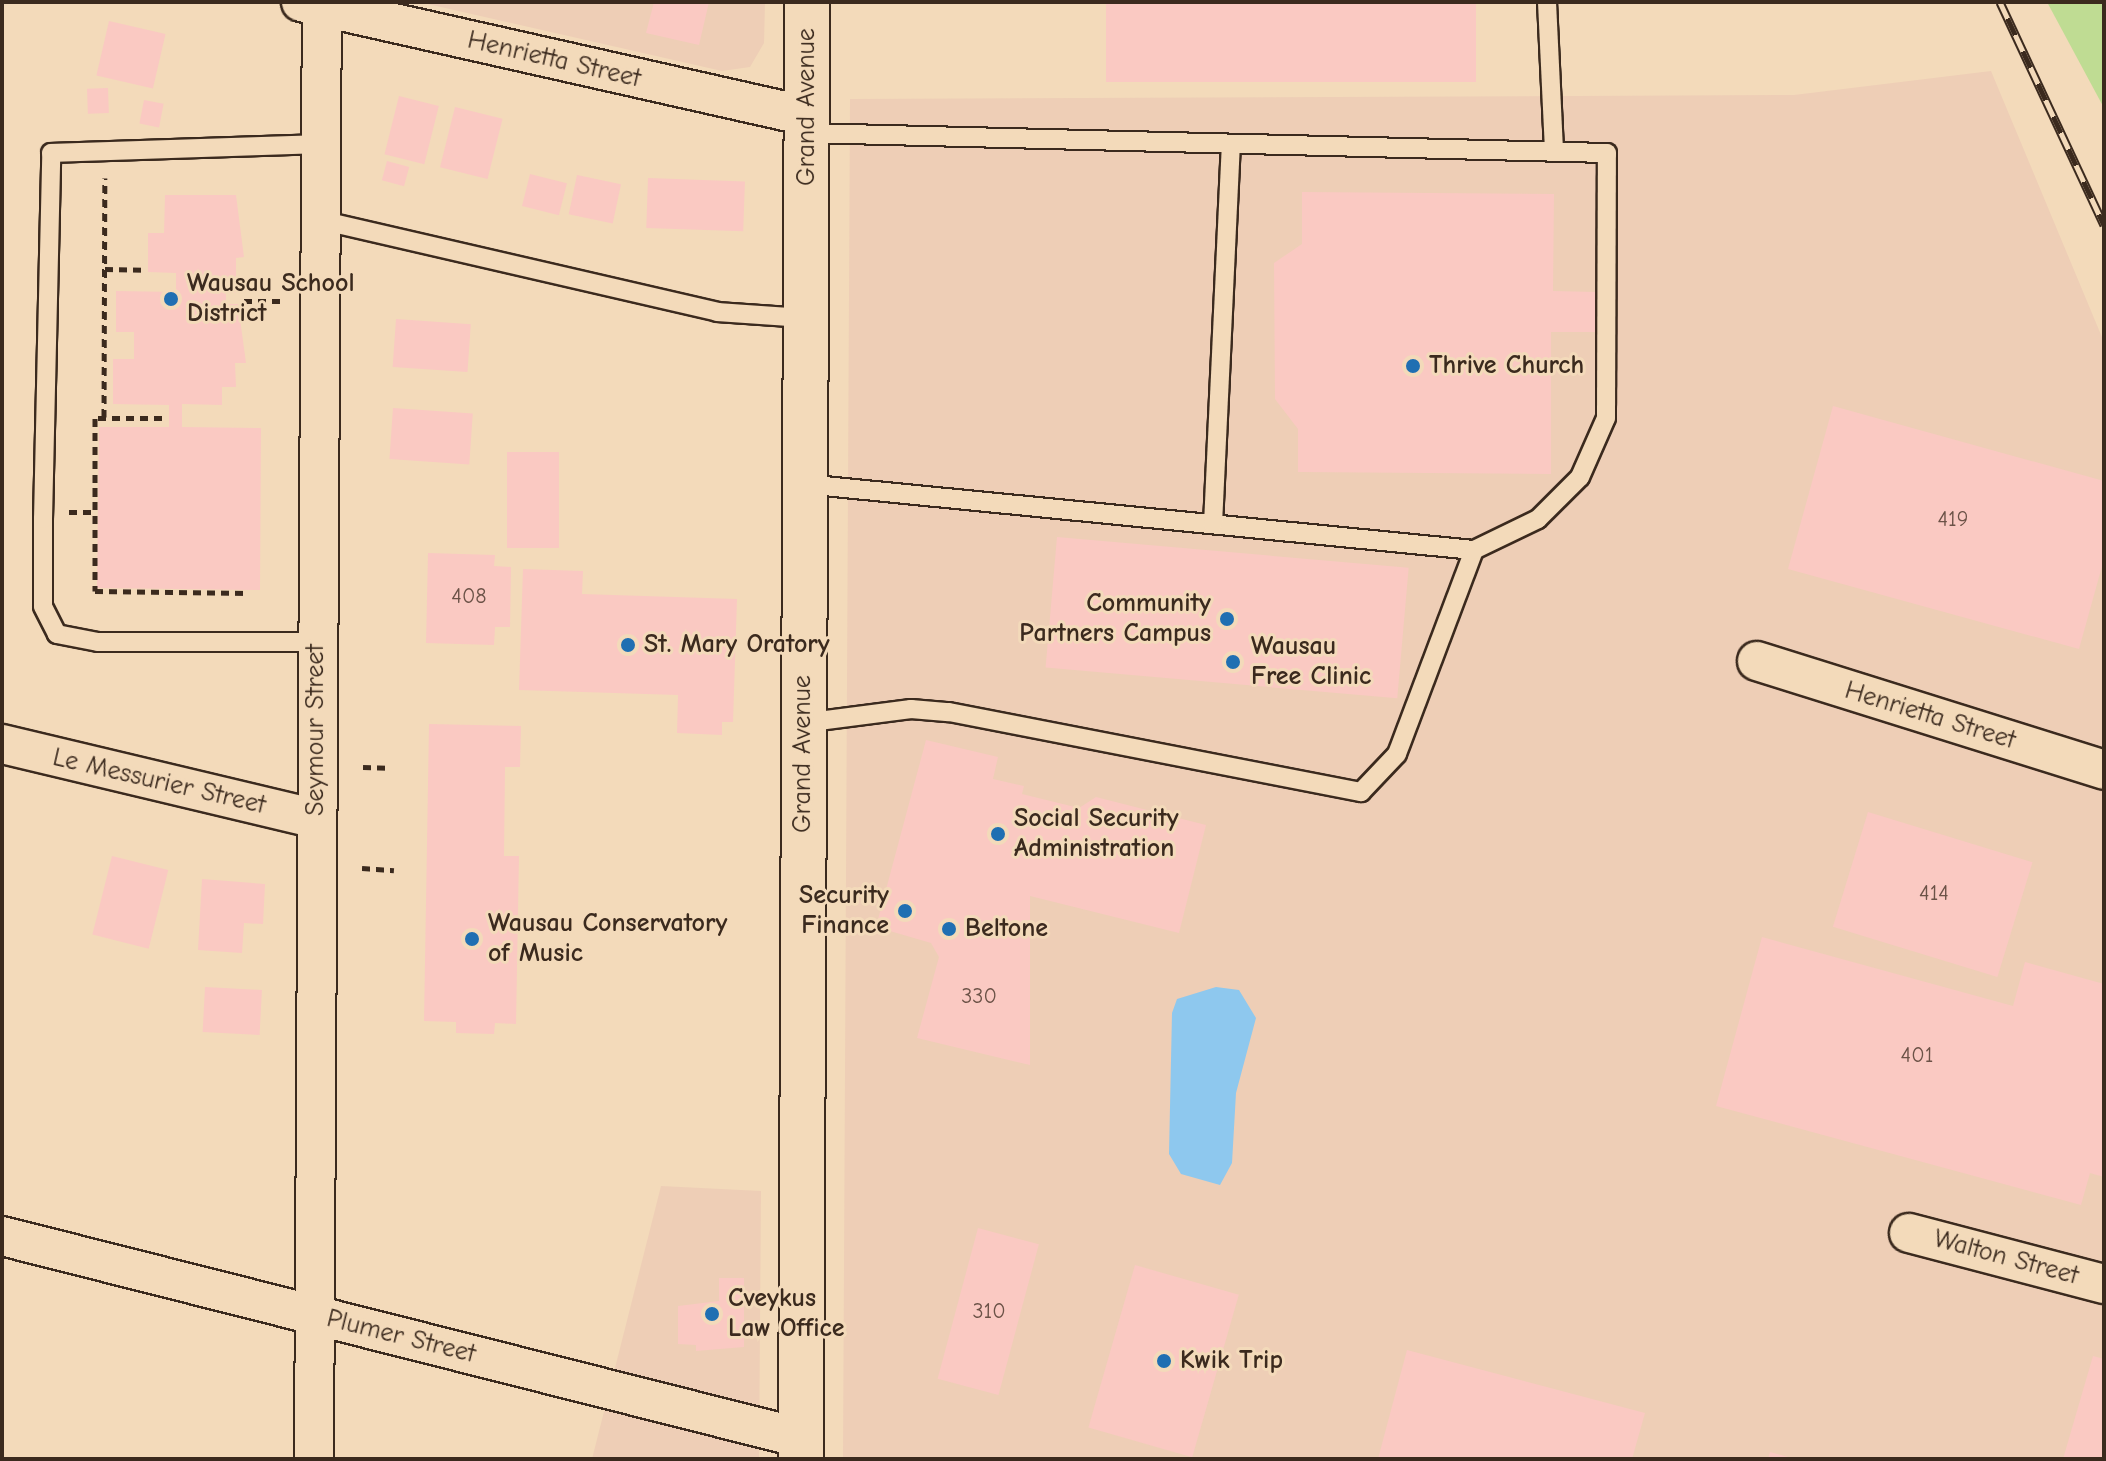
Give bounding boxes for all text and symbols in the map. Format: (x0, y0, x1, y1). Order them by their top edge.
street label: Henrietta Street (464, 25, 644, 95)
street label: Grand Avenue (791, 28, 823, 186)
place label: Wausau School District (187, 268, 355, 330)
marker: Wausau School District (162, 290, 180, 308)
place label: Thrive Church (1429, 350, 1584, 382)
marker: Thrive Church (1404, 357, 1422, 375)
house number: 419 (1937, 507, 1969, 533)
house number: 408 (451, 584, 487, 610)
place label: Community Partners Campus (1019, 588, 1211, 650)
marker: Community Partners Campus (1218, 610, 1236, 628)
place label: St. Mary Oratory (644, 629, 830, 661)
place label: Wausau Free Clinic (1251, 631, 1371, 692)
marker: St. Mary Oratory (619, 636, 637, 654)
street label: Seymour Street (300, 644, 332, 816)
marker: Wausau Free Clinic (1222, 651, 1244, 673)
street label: Grand Avenue (787, 675, 819, 833)
street label: Henrietta Street (1841, 675, 2019, 757)
street label: Le Messurier Street (50, 742, 268, 822)
place label: Social Security Administration (1014, 803, 1179, 864)
marker: Social Security Administration (989, 825, 1007, 843)
place label: Security Finance (799, 880, 889, 942)
house number: 414 (1919, 881, 1949, 907)
marker: Security Finance (896, 902, 914, 920)
place label: Wausau Conservatory of Music (488, 908, 727, 970)
place label: Beltone (965, 913, 1048, 945)
marker: Beltone (940, 920, 958, 938)
marker: Wausau Conservatory of Music (463, 930, 481, 948)
house number: 330 (961, 984, 997, 1010)
house number: 401 (1901, 1043, 1933, 1069)
street label: Walton Street (1930, 1224, 2082, 1292)
place label: Cveykus Law Office (728, 1283, 845, 1344)
house number: 310 (972, 1299, 1006, 1325)
street label: Plumer Street (323, 1303, 479, 1371)
marker: Cveykus Law Office (703, 1305, 721, 1323)
place label: Kwik Trip (1180, 1345, 1283, 1377)
marker: Kwik Trip (1155, 1352, 1173, 1370)

